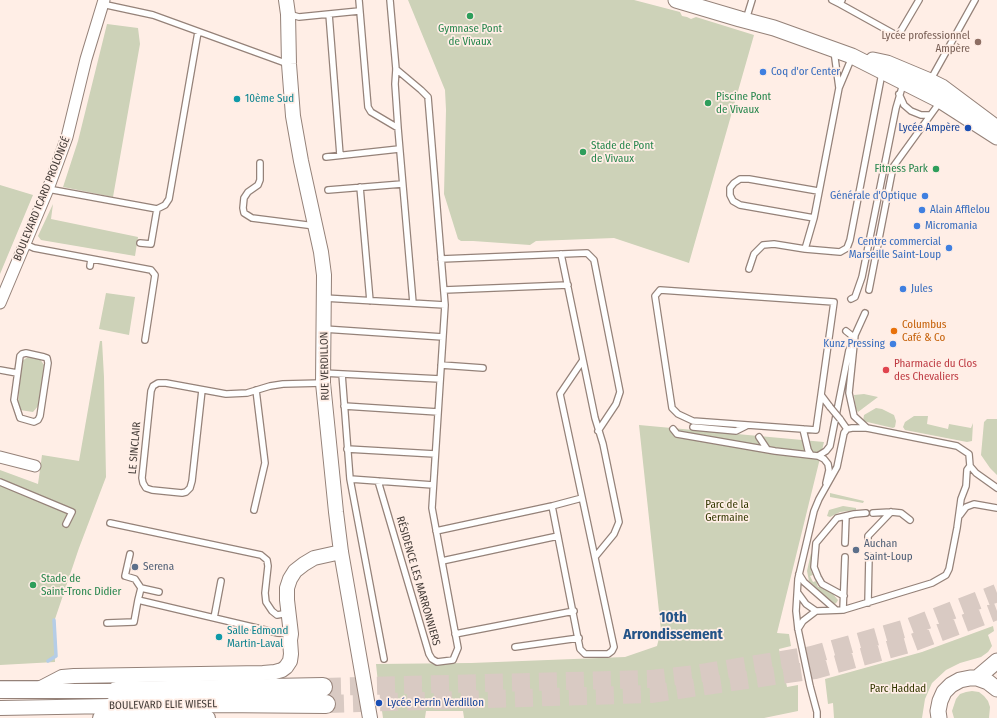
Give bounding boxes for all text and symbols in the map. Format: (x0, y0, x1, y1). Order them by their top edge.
marker: Gymnase Pont de Vivaux (465, 11, 475, 21)
place label: Gymnase Pont de Vivaux (438, 22, 502, 48)
place label: Lycée professionnel Ampère (881, 29, 970, 55)
marker: Lycée professionnel Ampère (973, 37, 983, 47)
place label: Coq d'or Center (771, 65, 840, 79)
marker: Coq d'or Center (758, 67, 768, 77)
place label: Piscine Pont de Vivaux (716, 90, 771, 116)
place label: 10ème Sud (245, 92, 294, 106)
marker: 10ème Sud (232, 94, 242, 104)
marker: Piscine Pont de Vivaux (703, 98, 713, 108)
place label: Lycée Ampère (899, 121, 960, 135)
marker: Lycée Ampère (963, 123, 973, 133)
street label: BOULEVARD ICARD PROLONGÉ (11, 135, 73, 263)
place label: Stade de Pont de Vivaux (591, 139, 654, 165)
marker: Stade de Pont de Vivaux (578, 147, 588, 157)
place label: Fitness Park (875, 162, 928, 176)
marker: Fitness Park (931, 164, 941, 174)
place label: Générale d'Optique (830, 189, 917, 203)
marker: Générale d'Optique (920, 191, 930, 201)
place label: Alain Afflelou (930, 203, 990, 217)
marker: Alain Afflelou (917, 205, 927, 215)
place label: Micromania (925, 219, 977, 233)
marker: Micromania (912, 221, 922, 231)
place label: Centre commercial Marseille Saint-Loup (849, 235, 941, 261)
marker: Centre commercial Marseille Saint-Loup (944, 243, 954, 253)
place label: Jules (911, 282, 933, 296)
marker: Jules (898, 284, 908, 294)
place label: Columbus Café & Co (902, 318, 947, 344)
marker: Columbus Café & Co (889, 326, 899, 336)
street label: RUE VERDILLON (318, 331, 332, 401)
place label: Kunz Pressing (823, 337, 885, 351)
marker: Kunz Pressing (888, 339, 898, 349)
place label: Pharmacie du Clos des Chevaliers (894, 357, 977, 383)
marker: Pharmacie du Clos des Chevaliers (881, 365, 891, 375)
street label: LE SINCLAIR (126, 421, 144, 475)
park label: Parc de la Germaine (705, 498, 749, 524)
street label: RÉSIDENCE LES MARRONNIERS (393, 515, 443, 647)
place label: Auchan Saint-Loup (864, 537, 913, 563)
marker: Auchan Saint-Loup (851, 545, 861, 555)
place label: Serena (143, 560, 174, 574)
marker: Serena (130, 562, 140, 572)
place label: Stade de Saint-Tronc Didier (41, 572, 121, 598)
marker: Stade de Saint-Tronc Didier (28, 580, 38, 590)
district label: 10th Arrondissement (623, 609, 723, 644)
place label: Salle Edmond Martin-Laval (227, 624, 288, 650)
marker: Salle Edmond Martin-Laval (214, 632, 224, 642)
park label: Parc Haddad (870, 682, 926, 696)
place label: Lycée Perrin Verdillon (387, 696, 484, 710)
street label: BOULEVARD ELIE WIESEL (109, 697, 217, 713)
marker: Lycée Perrin Verdillon (374, 698, 384, 708)

